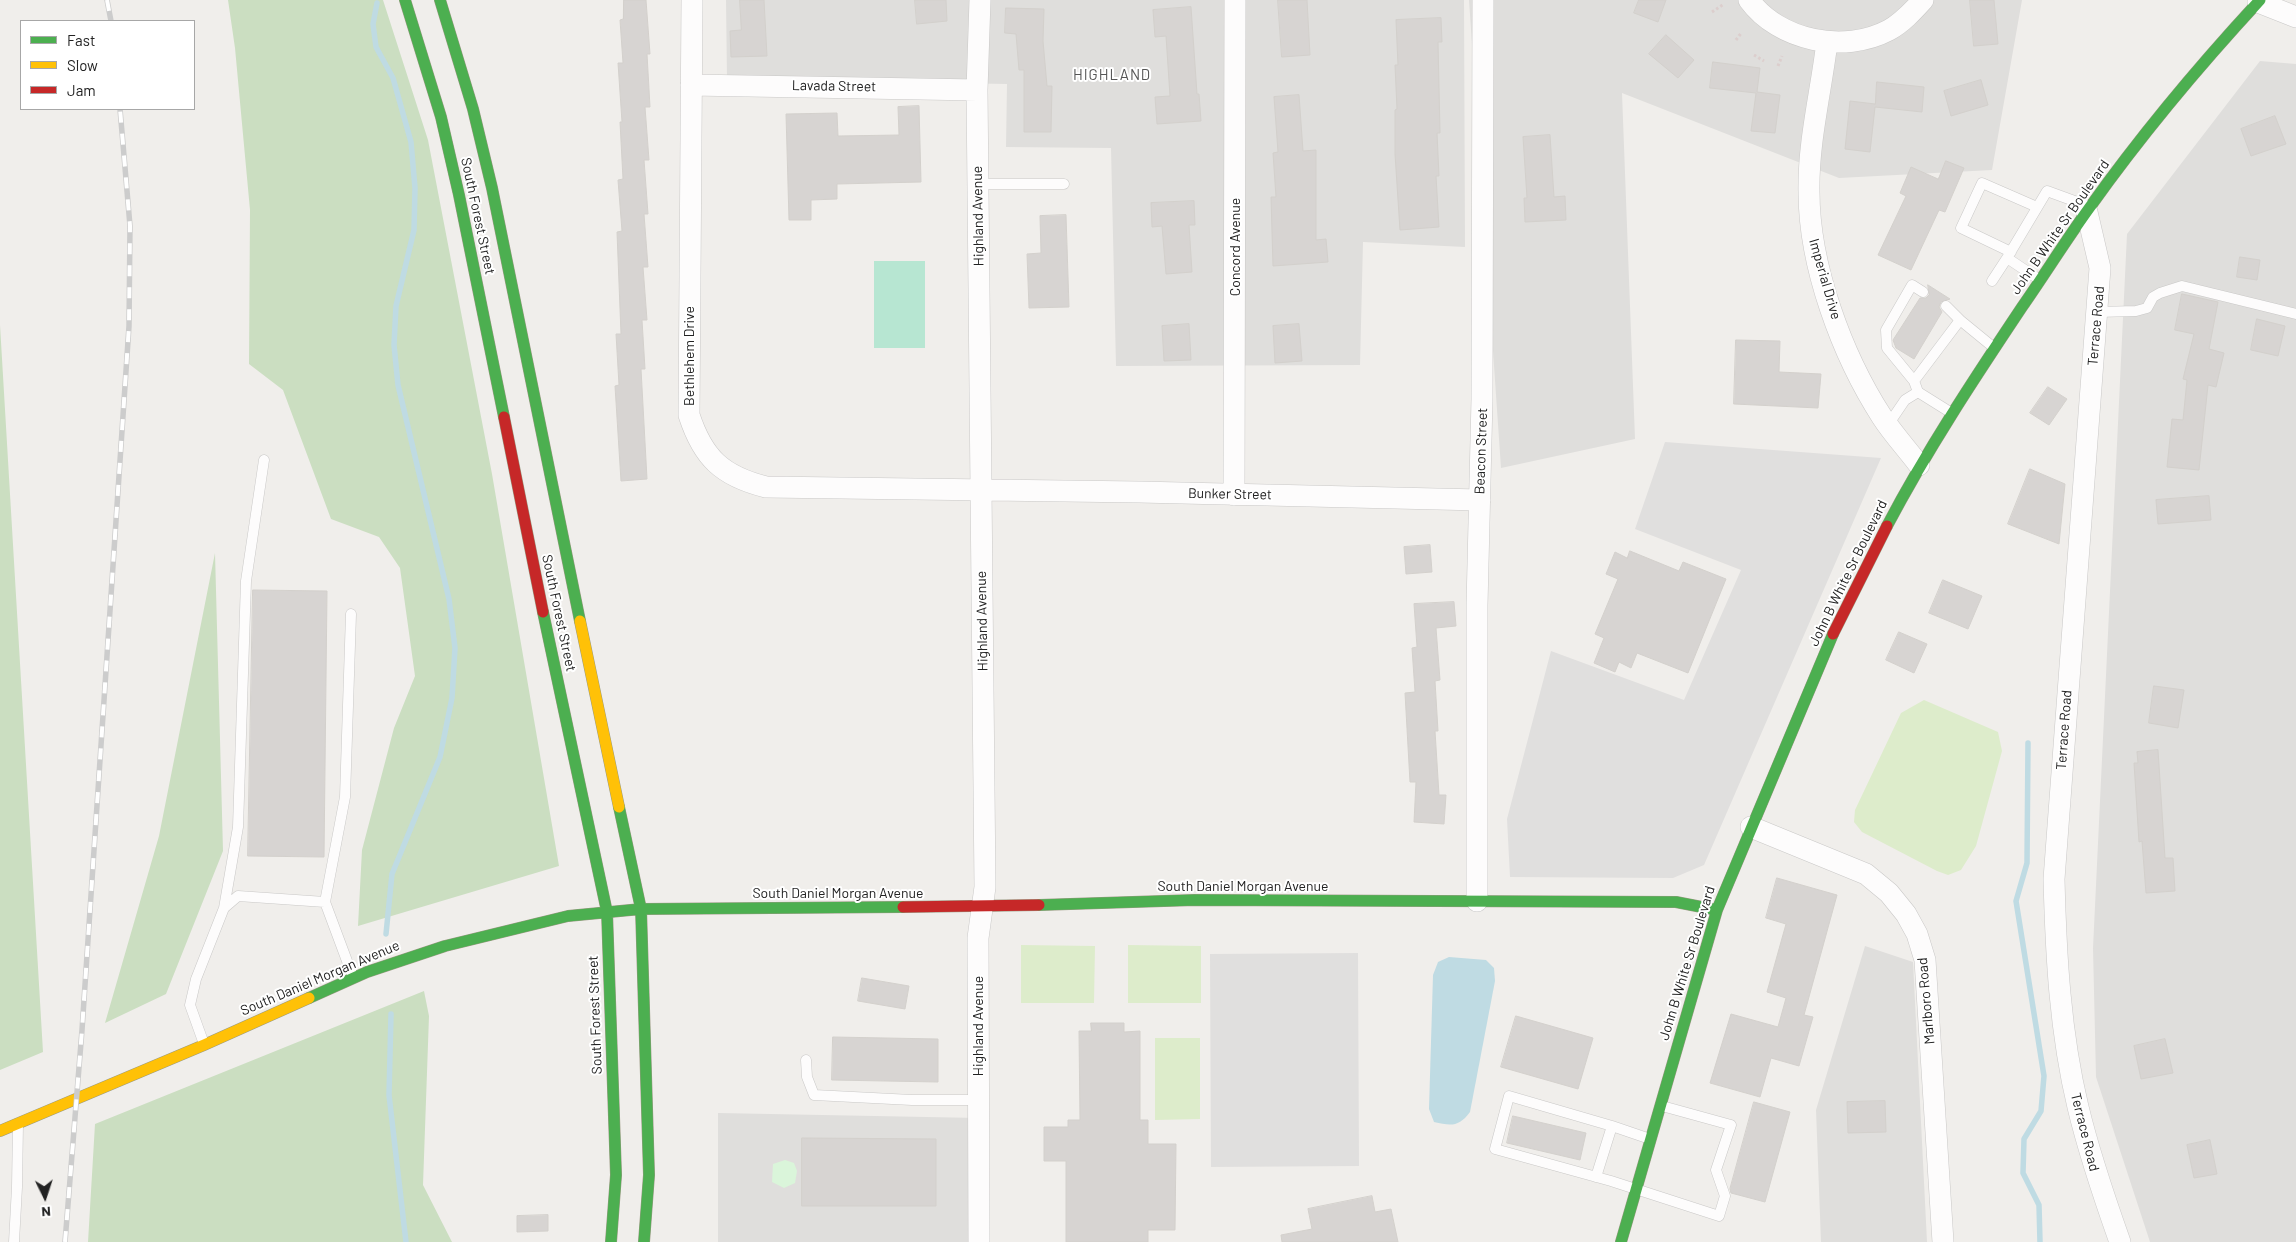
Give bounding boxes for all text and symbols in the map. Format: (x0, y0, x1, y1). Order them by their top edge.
legend (20, 20, 195, 110)
text: Fast (67, 31, 95, 49)
text: Slow (67, 56, 98, 74)
district label: HIGHLAND (1072, 66, 1152, 84)
street label: Lavada Street (792, 77, 876, 95)
text: Jam (67, 81, 96, 99)
street label: South Forest Street (457, 156, 499, 276)
street label: John B White Sr Boulevard (2007, 156, 2113, 298)
street label: Highland Avenue (969, 166, 987, 266)
street label: Concord Avenue (1227, 198, 1243, 296)
street label: Imperial Drive (1805, 237, 1845, 321)
street label: Terrace Road (2084, 285, 2108, 367)
street label: Bethlehem Drive (681, 306, 697, 406)
street label: Beacon Street (1471, 407, 1491, 495)
street label: Bunker Street (1188, 485, 1272, 503)
street label: John B White Sr Boulevard (1805, 497, 1891, 649)
street label: South Forest Street (538, 553, 580, 673)
street label: Highland Avenue (973, 571, 991, 671)
street label: Terrace Road (2053, 689, 2075, 771)
street label: South Daniel Morgan Avenue (1157, 878, 1329, 894)
street label: John B White Sr Boulevard (1655, 884, 1719, 1042)
street label: South Daniel Morgan Avenue (752, 885, 924, 901)
street label: South Daniel Morgan Avenue (238, 937, 402, 1019)
street label: South Forest Street (585, 955, 605, 1075)
street label: Marlboro Road (1914, 957, 1938, 1045)
street label: Highland Avenue (970, 976, 986, 1076)
street label: Terrace Road (2067, 1091, 2103, 1173)
north arrow (20, 1172, 70, 1222)
text: N (41, 1204, 51, 1221)

